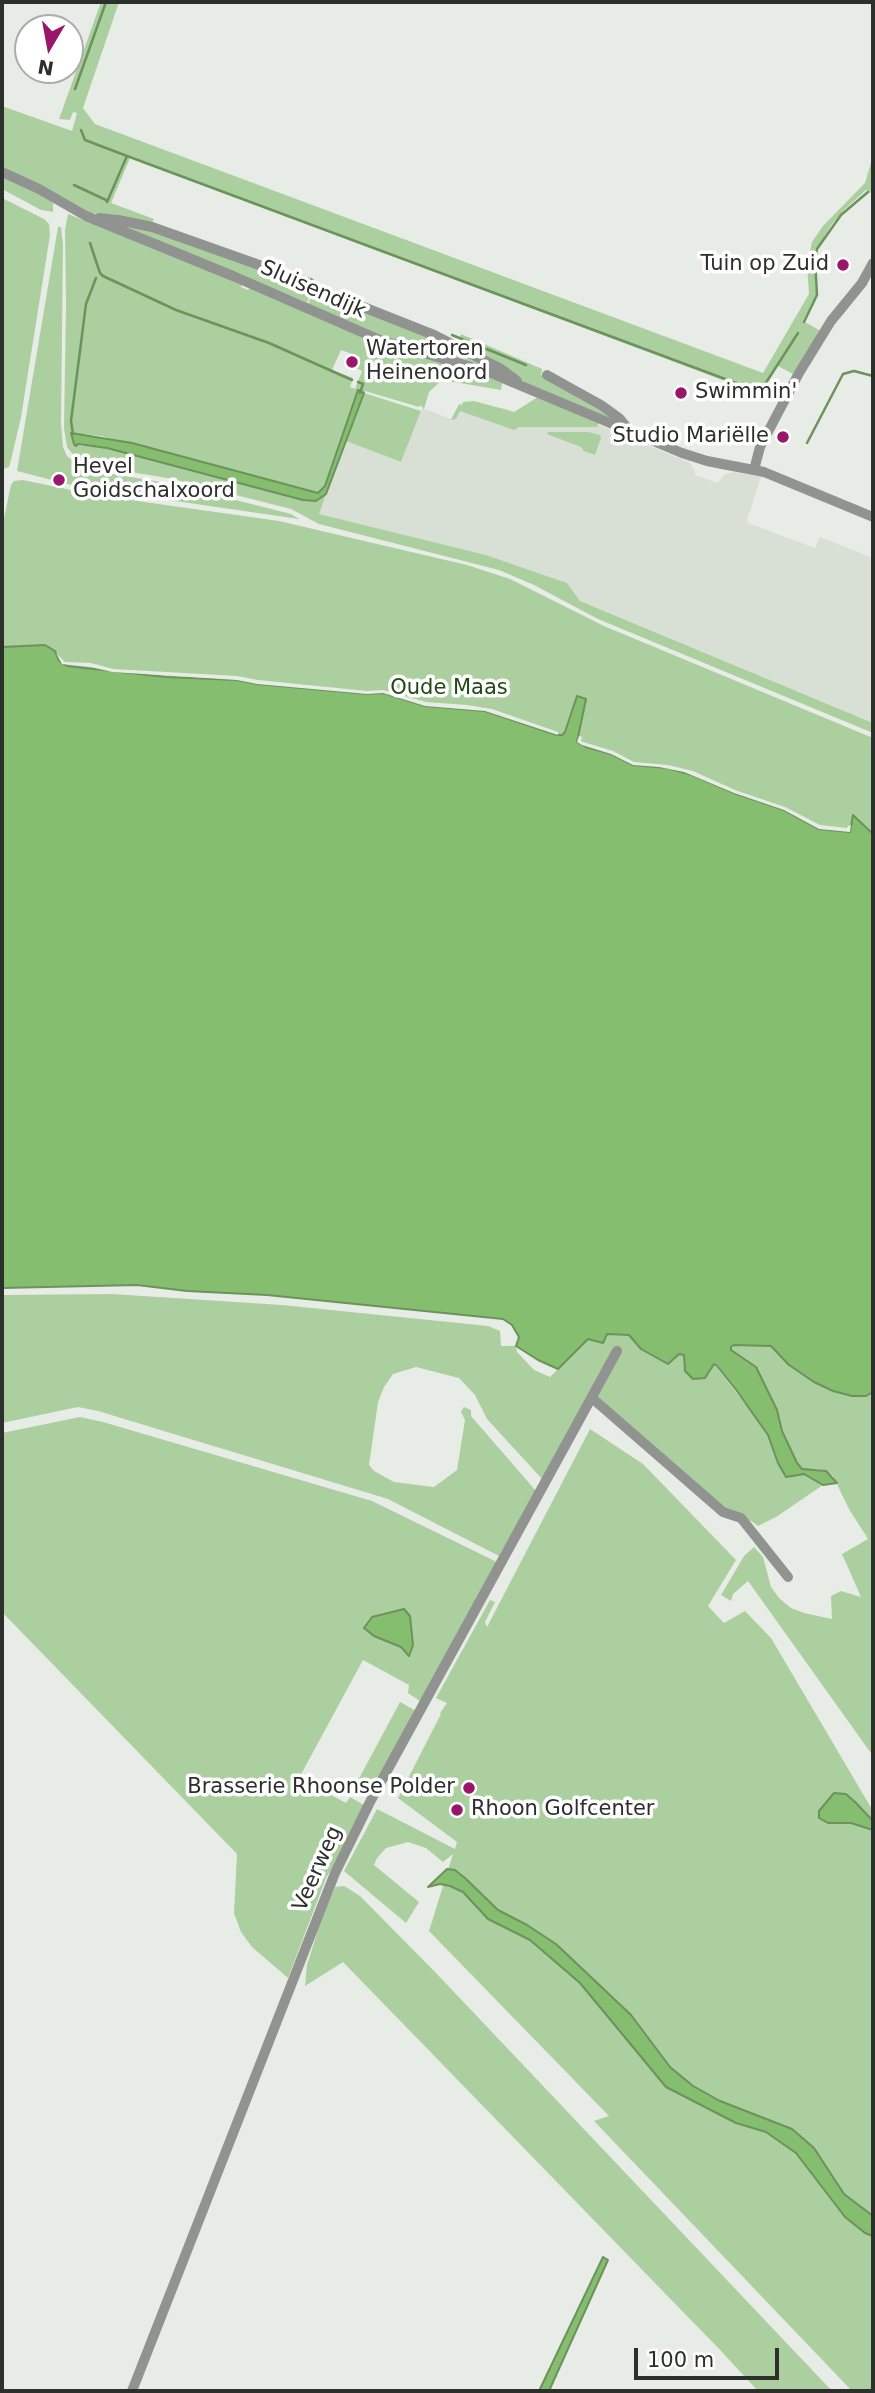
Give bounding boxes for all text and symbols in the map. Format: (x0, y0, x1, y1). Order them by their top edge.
north arrow (14, 14, 84, 84)
text: N (36, 55, 55, 80)
place label: Tuin op Zuid (701, 252, 829, 278)
street label: Sluisendijk (256, 256, 370, 324)
marker: Tuin op Zuid (835, 257, 851, 273)
place label: Watertoren Heinenoord (366, 337, 487, 387)
marker: Watertoren Heinenoord (344, 354, 360, 370)
place label: Swimmin' (695, 380, 797, 406)
marker: Swimmin' (673, 385, 689, 401)
place label: Studio Mariëlle (612, 424, 769, 450)
marker: Studio Mariëlle (775, 429, 791, 445)
place label: Hevel Goidschalxoord (73, 455, 235, 505)
marker: Hevel Goidschalxoord (51, 472, 67, 488)
park label: Oude Maas (390, 676, 508, 702)
place label: Brasserie Rhoonse Polder (187, 1775, 455, 1801)
marker: Brasserie Rhoonse Polder (461, 1780, 477, 1796)
place label: Rhoon Golfcenter (471, 1797, 654, 1823)
marker: Rhoon Golfcenter (449, 1802, 465, 1818)
street label: Veerweg (288, 1822, 348, 1916)
scale bar (637, 2334, 782, 2378)
text: 100 m (647, 2348, 714, 2372)

